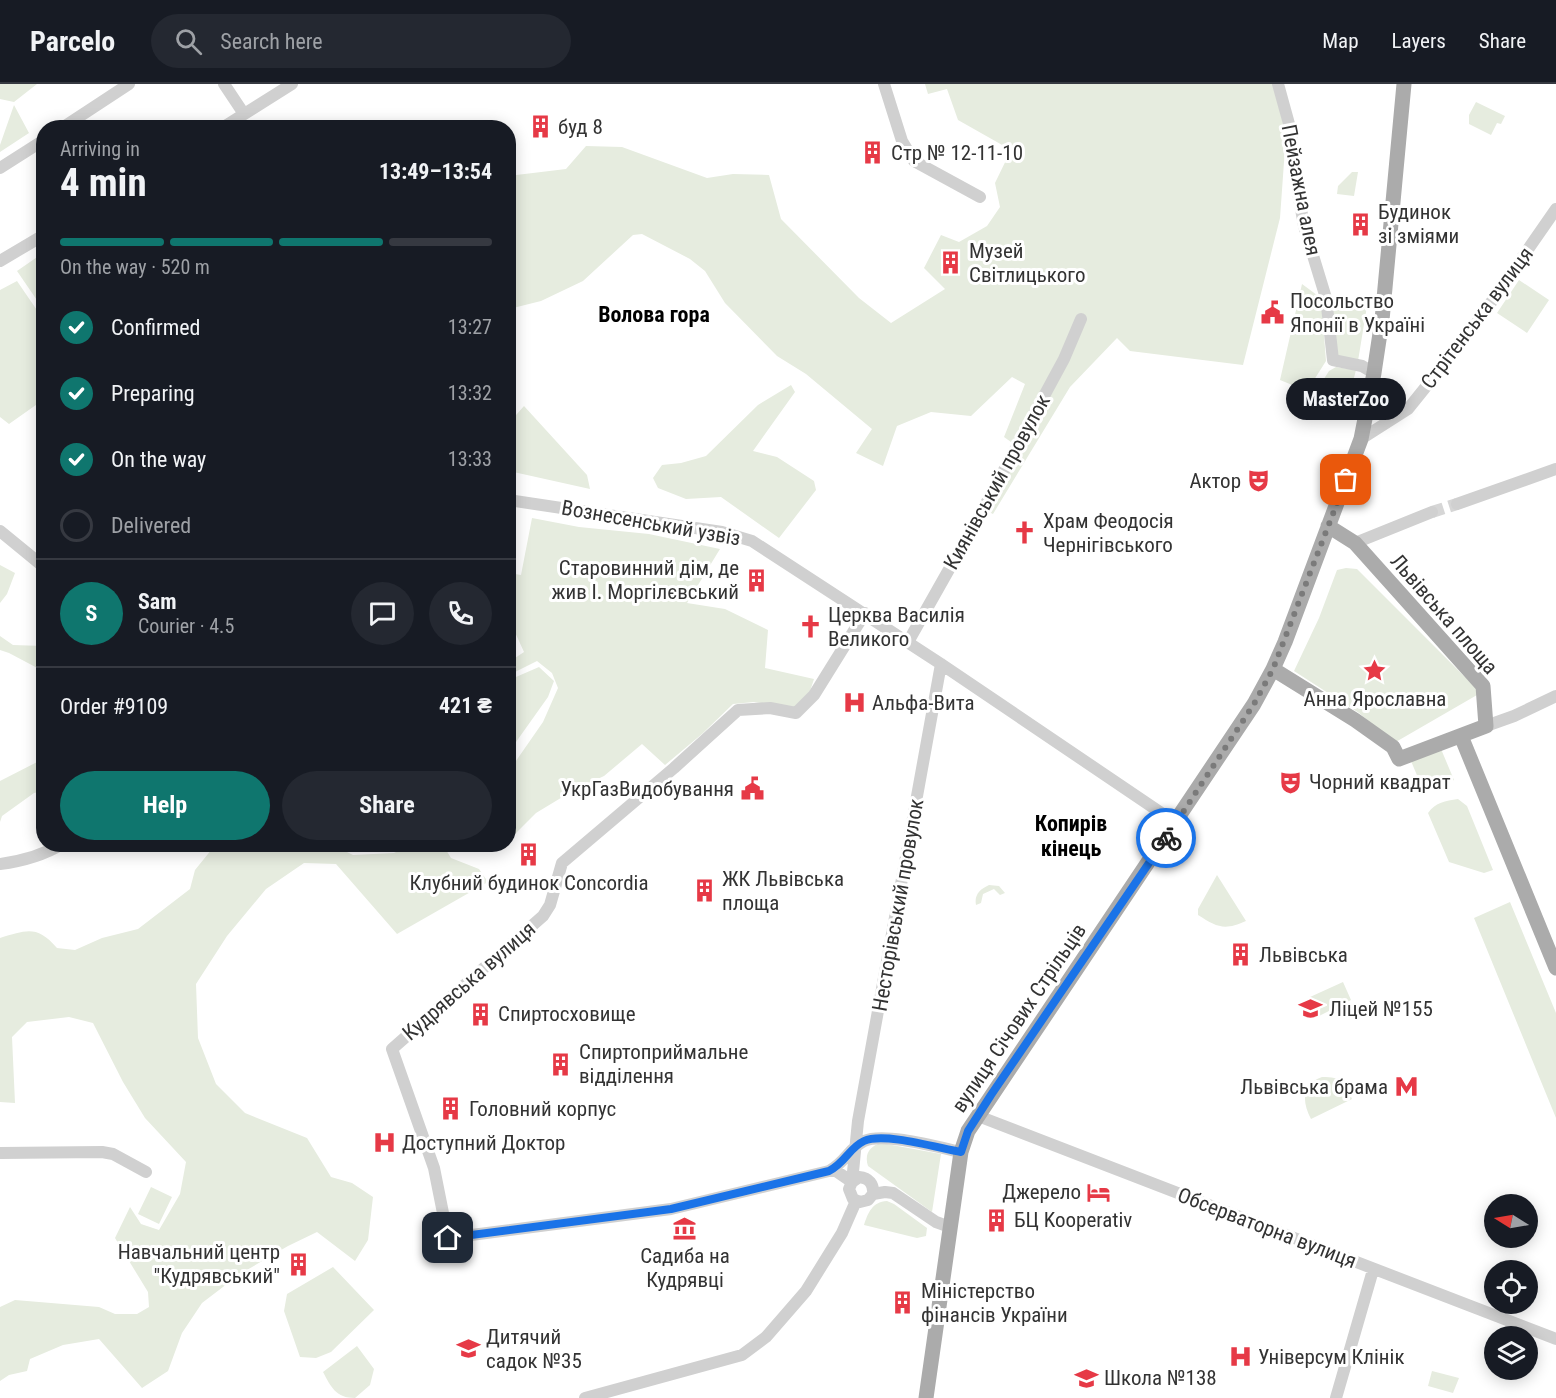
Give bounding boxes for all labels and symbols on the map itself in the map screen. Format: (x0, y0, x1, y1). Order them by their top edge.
building icon: буд 8 (527, 114, 553, 140)
place label: буд 8 (558, 115, 603, 139)
street label: Пейзажна алея (1277, 122, 1325, 258)
building icon: Стр № 12-11-10 (860, 140, 886, 166)
place label: Стр № 12-11-10 (891, 141, 1023, 165)
place label: Будинок зі зміями (1378, 200, 1459, 248)
building icon: Будинок зі зміями (1347, 211, 1373, 237)
place label: Музей Світлицького (969, 239, 1085, 287)
street label: Стрітенська вулиця (1416, 243, 1538, 393)
building icon: Музей Світлицького (938, 250, 964, 276)
place label: Посольство Японії в Україні (1290, 289, 1425, 337)
public building icon: Посольство Японії в Україні (1259, 300, 1285, 326)
district label: Волова гора (598, 302, 710, 327)
callout: MasterZoo (1286, 378, 1406, 420)
street label: Киянівський провулок (939, 390, 1055, 574)
pin (1320, 454, 1371, 505)
theatre icon: Актор (1246, 468, 1272, 494)
place label: Актор (1189, 469, 1241, 493)
street label: Вознесенський узвіз (560, 495, 742, 551)
place label: Храм Феодосія Чернігівського (1043, 509, 1174, 557)
church icon: Храм Феодосія Чернігівського (1012, 520, 1038, 546)
street label: Львівська площа (1385, 549, 1503, 679)
place label: Старовинний дім, де жив І. Моргілєвський (552, 556, 739, 604)
building icon: Старовинний дім, де жив І. Моргілєвський (744, 567, 770, 593)
place label: Церква Василія Великого (828, 603, 965, 651)
church icon: Церква Василія Великого (797, 614, 823, 640)
place icon: Анна Ярославна (1362, 658, 1388, 684)
place label: Анна Ярославна (1304, 687, 1446, 711)
hospital icon: Альфа-Вита (841, 690, 867, 716)
place label: Альфа-Вита (872, 691, 975, 715)
theatre icon: Чорний квадрат (1278, 769, 1304, 795)
place label: Чорний квадрат (1309, 770, 1451, 794)
public building icon: УкрГазВидобування (739, 776, 765, 802)
place label: УкрГазВидобування (561, 777, 734, 801)
street label: Несторівський провулок (868, 797, 928, 1013)
courier (1136, 808, 1196, 868)
district label: Копирів кінець (1035, 811, 1107, 861)
building icon: Клубний будинок Concordia (516, 842, 542, 868)
place label: ЖК Львівська площа (722, 867, 844, 915)
place label: Клубний будинок Concordia (410, 871, 648, 895)
building icon: ЖК Львівська площа (691, 878, 717, 904)
street label: Кудрявська вулиця (398, 917, 540, 1045)
street label: вулиця Січових Стрільців (947, 919, 1091, 1117)
building icon: Львівська (1228, 942, 1254, 968)
place label: Львівська (1259, 943, 1348, 967)
school or university icon: Ліцей №155 (1298, 996, 1324, 1022)
place label: Ліцей №155 (1329, 997, 1433, 1021)
building icon: Спиртосховище (467, 1001, 493, 1027)
place label: Спиртосховище (498, 1002, 636, 1026)
place label: Спиртоприймальне відділення (579, 1040, 748, 1088)
building icon: Спиртоприймальне відділення (548, 1051, 574, 1077)
metro station icon: Львівська брама (1393, 1074, 1419, 1100)
place label: Львівська брама (1240, 1075, 1388, 1099)
building icon: Головний корпус (438, 1096, 464, 1122)
place label: Головний корпус (469, 1097, 616, 1121)
hospital icon: Доступний Доктор (371, 1130, 397, 1156)
place label: Доступний Доктор (402, 1131, 565, 1155)
hotel icon: Джерело (1086, 1179, 1112, 1205)
place label: Джерело (1002, 1180, 1081, 1204)
street label: Обсерваторна вулиця (1174, 1183, 1360, 1273)
north arrow (1484, 1194, 1538, 1248)
building icon: БЦ Kooperativ (983, 1207, 1009, 1233)
place label: БЦ Kooperativ (1014, 1208, 1132, 1232)
pin (422, 1212, 473, 1263)
museum icon: Садиба на Кудрявці (672, 1215, 698, 1241)
place label: Навчальний центр "Кудрявський" (118, 1240, 280, 1288)
place label: Садиба на Кудрявці (640, 1244, 730, 1292)
building icon: Навчальний центр "Кудрявський" (285, 1251, 311, 1277)
place label: Міністерство фінансів України (921, 1279, 1068, 1327)
building icon: Міністерство фінансів України (890, 1290, 916, 1316)
place label: Дитячий садок №35 (486, 1325, 582, 1373)
school or university icon: Дитячий садок №35 (455, 1336, 481, 1362)
hospital icon: Універсум Клінік (1227, 1344, 1253, 1370)
place label: Універсум Клінік (1258, 1345, 1404, 1369)
school or university icon: Школа №138 (1073, 1365, 1099, 1391)
place label: Школа №138 (1104, 1366, 1217, 1390)

